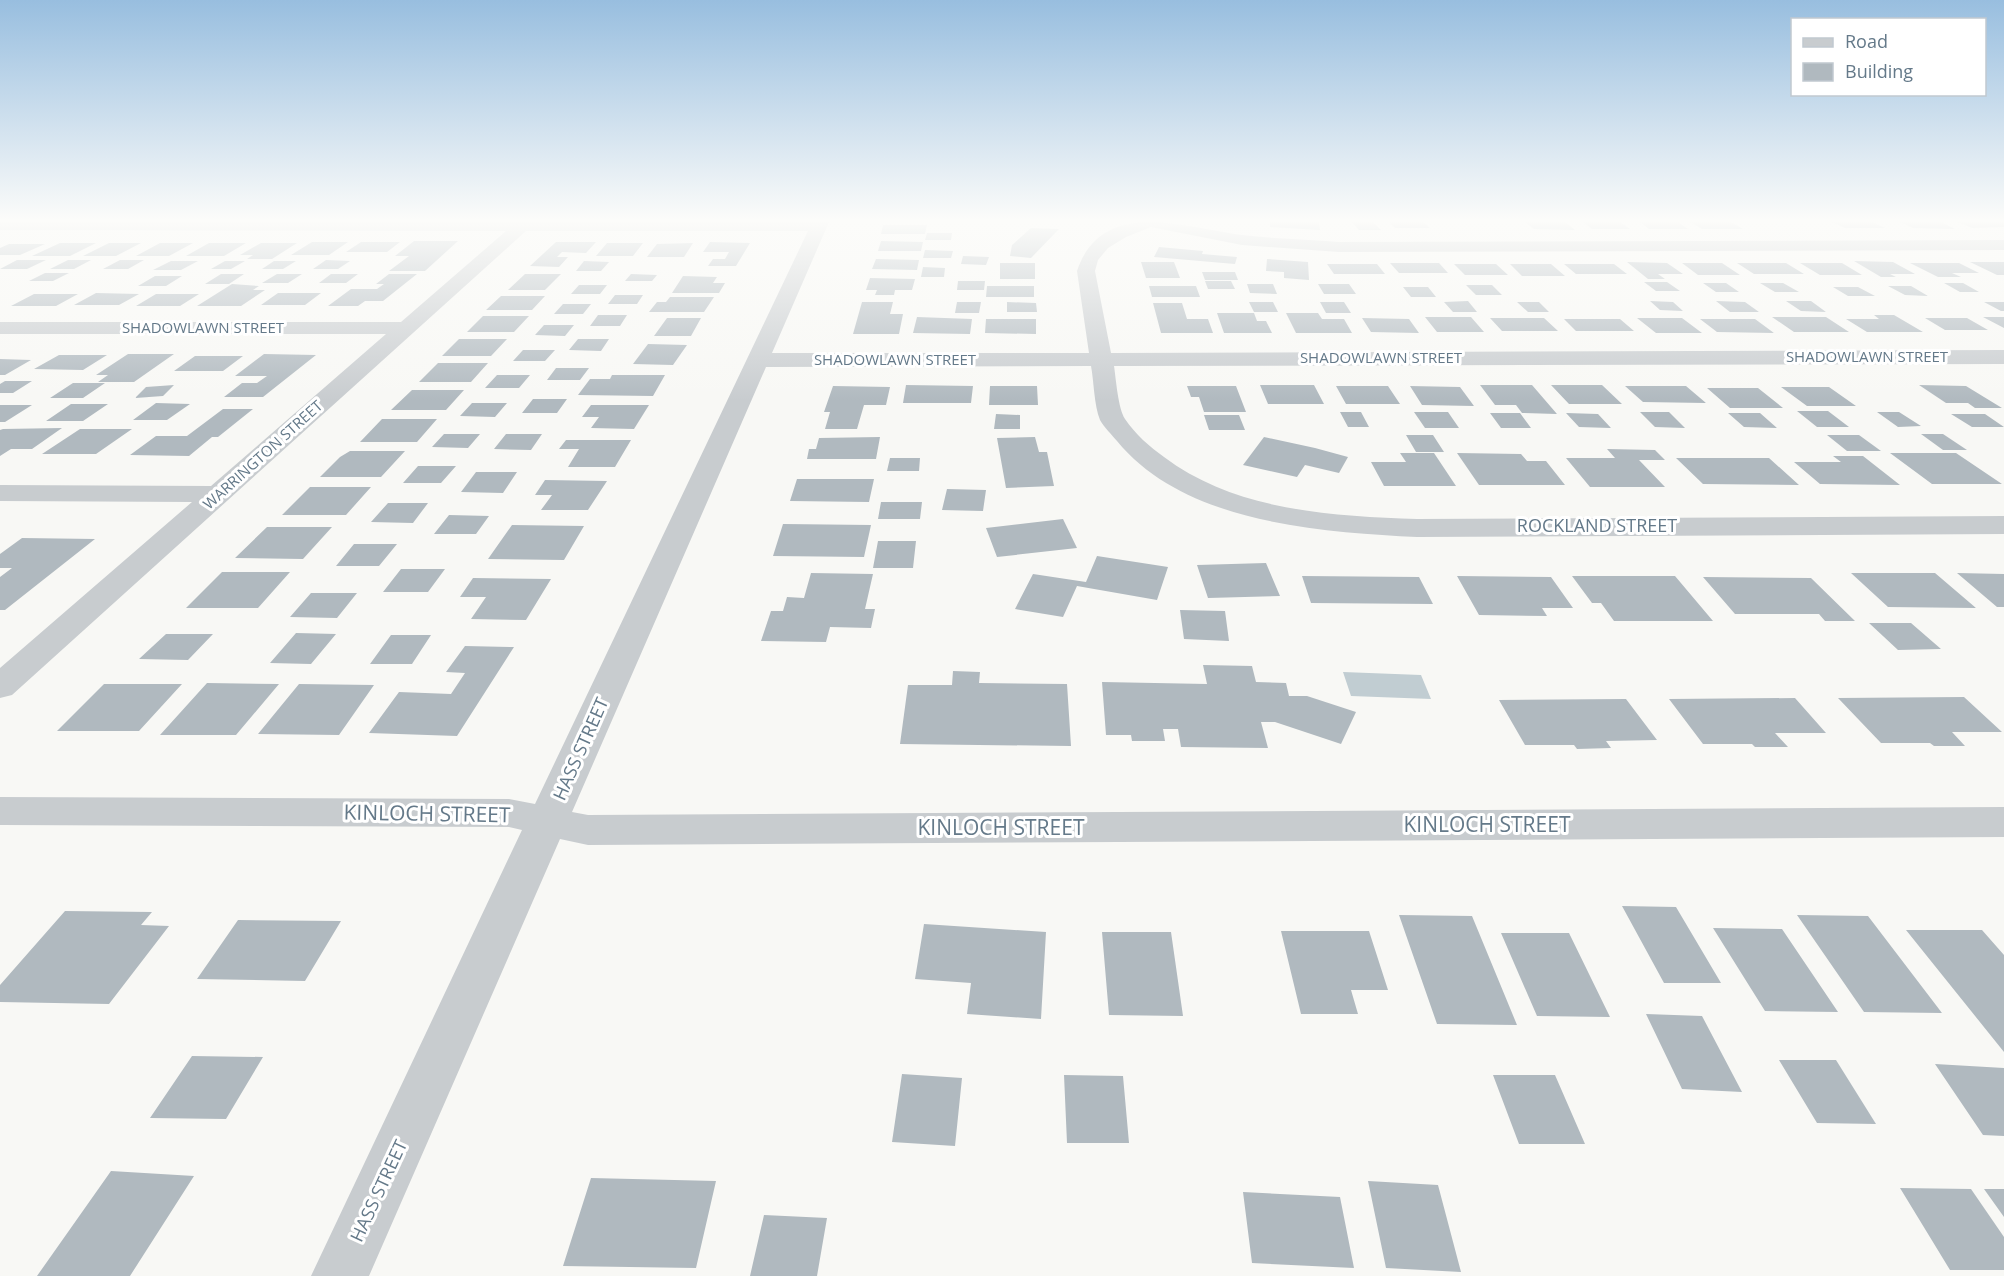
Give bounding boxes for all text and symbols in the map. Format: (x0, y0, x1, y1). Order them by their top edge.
legend (1791, 18, 1986, 96)
text: Road (1845, 29, 1888, 53)
text: Building (1845, 59, 1913, 83)
street label: SHADOWLAWN STREET (122, 317, 285, 337)
street label: SHADOWLAWN STREET (1786, 346, 1949, 366)
street label: SHADOWLAWN STREET (1300, 347, 1463, 367)
street label: SHADOWLAWN STREET (814, 349, 977, 369)
street label: WARRINGTON STREET (198, 395, 327, 513)
street label: ROCKLAND STREET (1517, 513, 1677, 537)
street label: HASS STREET (547, 693, 613, 804)
street label: KINLOCH STREET (343, 798, 511, 828)
street label: KINLOCH STREET (1404, 810, 1571, 838)
street label: KINLOCH STREET (918, 813, 1085, 841)
street label: HASS STREET (344, 1136, 412, 1245)

